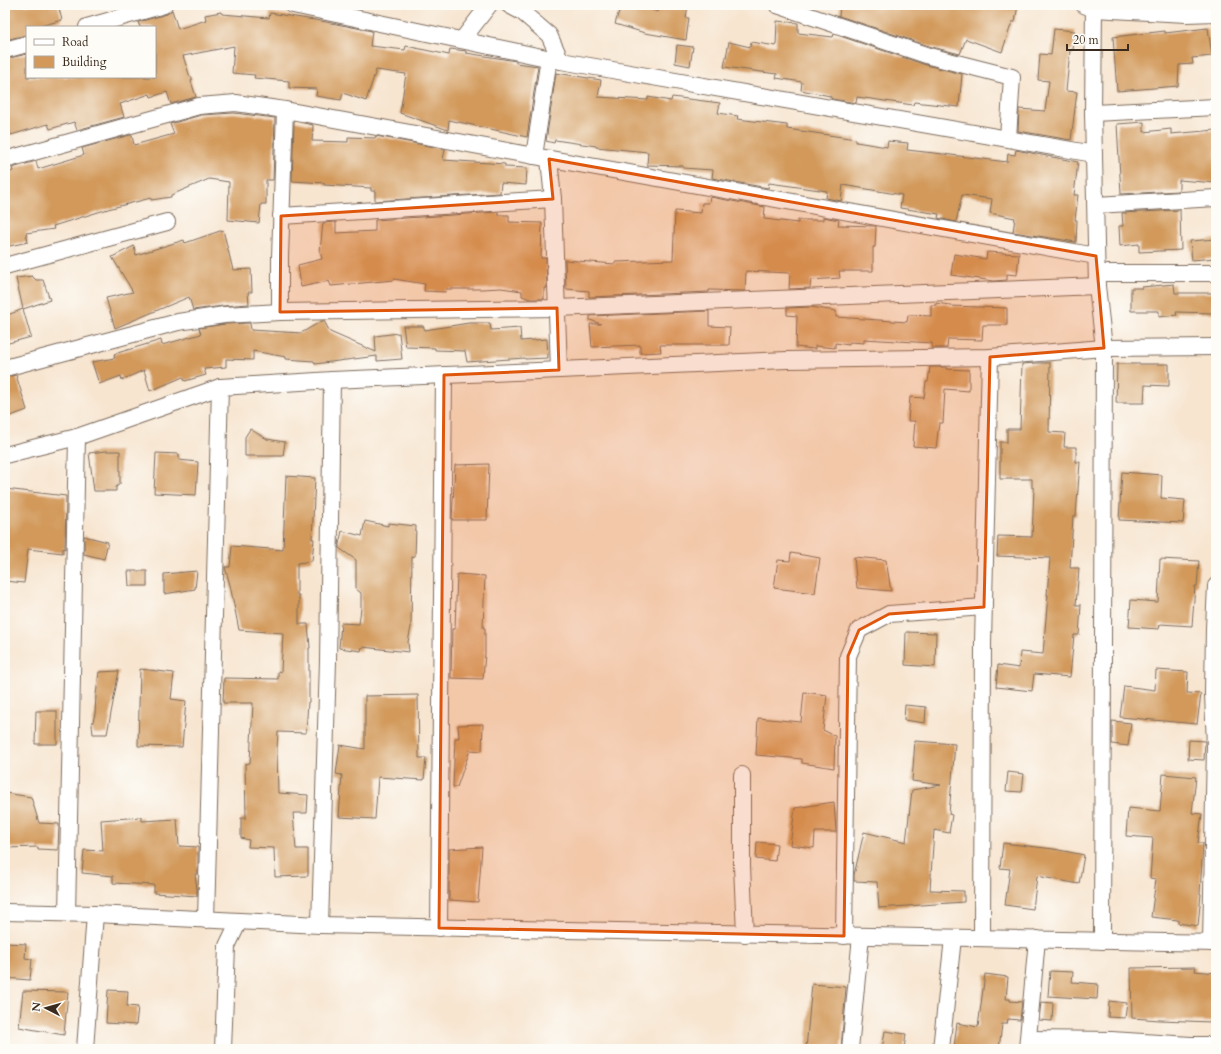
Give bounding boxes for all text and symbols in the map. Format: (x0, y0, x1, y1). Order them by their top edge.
legend (26, 26, 156, 78)
scale bar (1067, 26, 1128, 52)
text: 20 m (1073, 32, 1100, 48)
text: Road (62, 34, 89, 50)
text: Building (62, 54, 107, 70)
north arrow (26, 988, 66, 1028)
text: N (29, 1001, 45, 1013)

